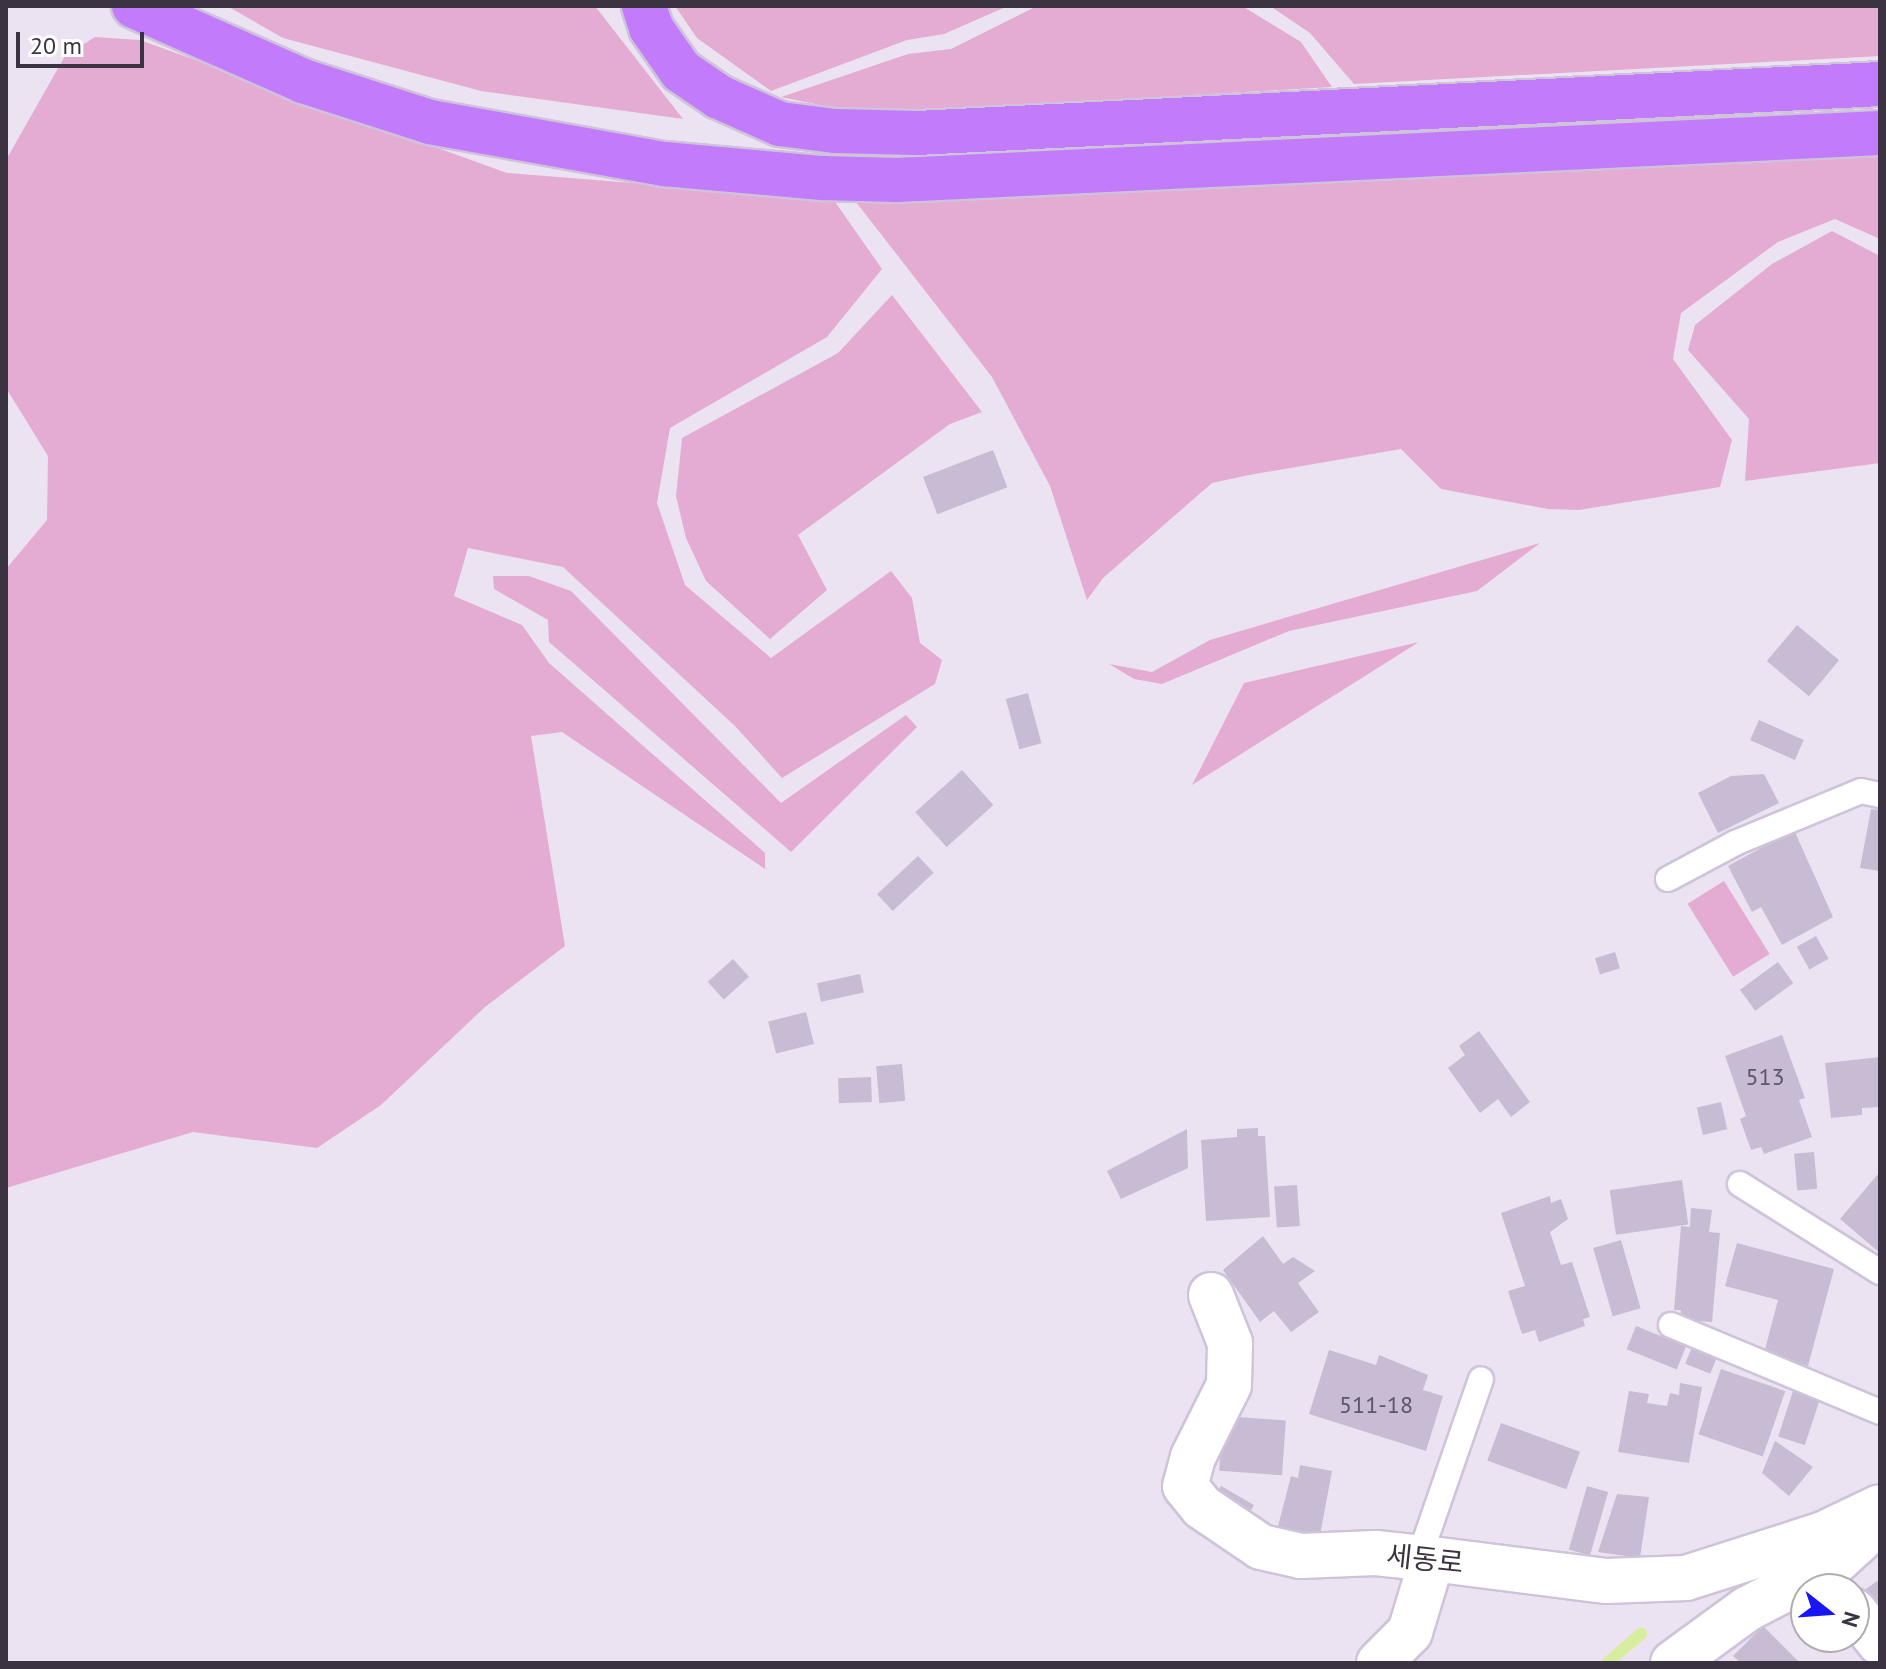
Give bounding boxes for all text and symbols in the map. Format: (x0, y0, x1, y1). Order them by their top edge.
scale bar (20, 16, 148, 66)
text: 20 m (30, 30, 82, 61)
house number: 513 (1745, 1063, 1785, 1091)
house number: 511-18 (1339, 1391, 1413, 1419)
street label: 세동로 (1385, 1538, 1465, 1580)
north arrow (1790, 1573, 1870, 1653)
text: N (1836, 1608, 1867, 1630)

